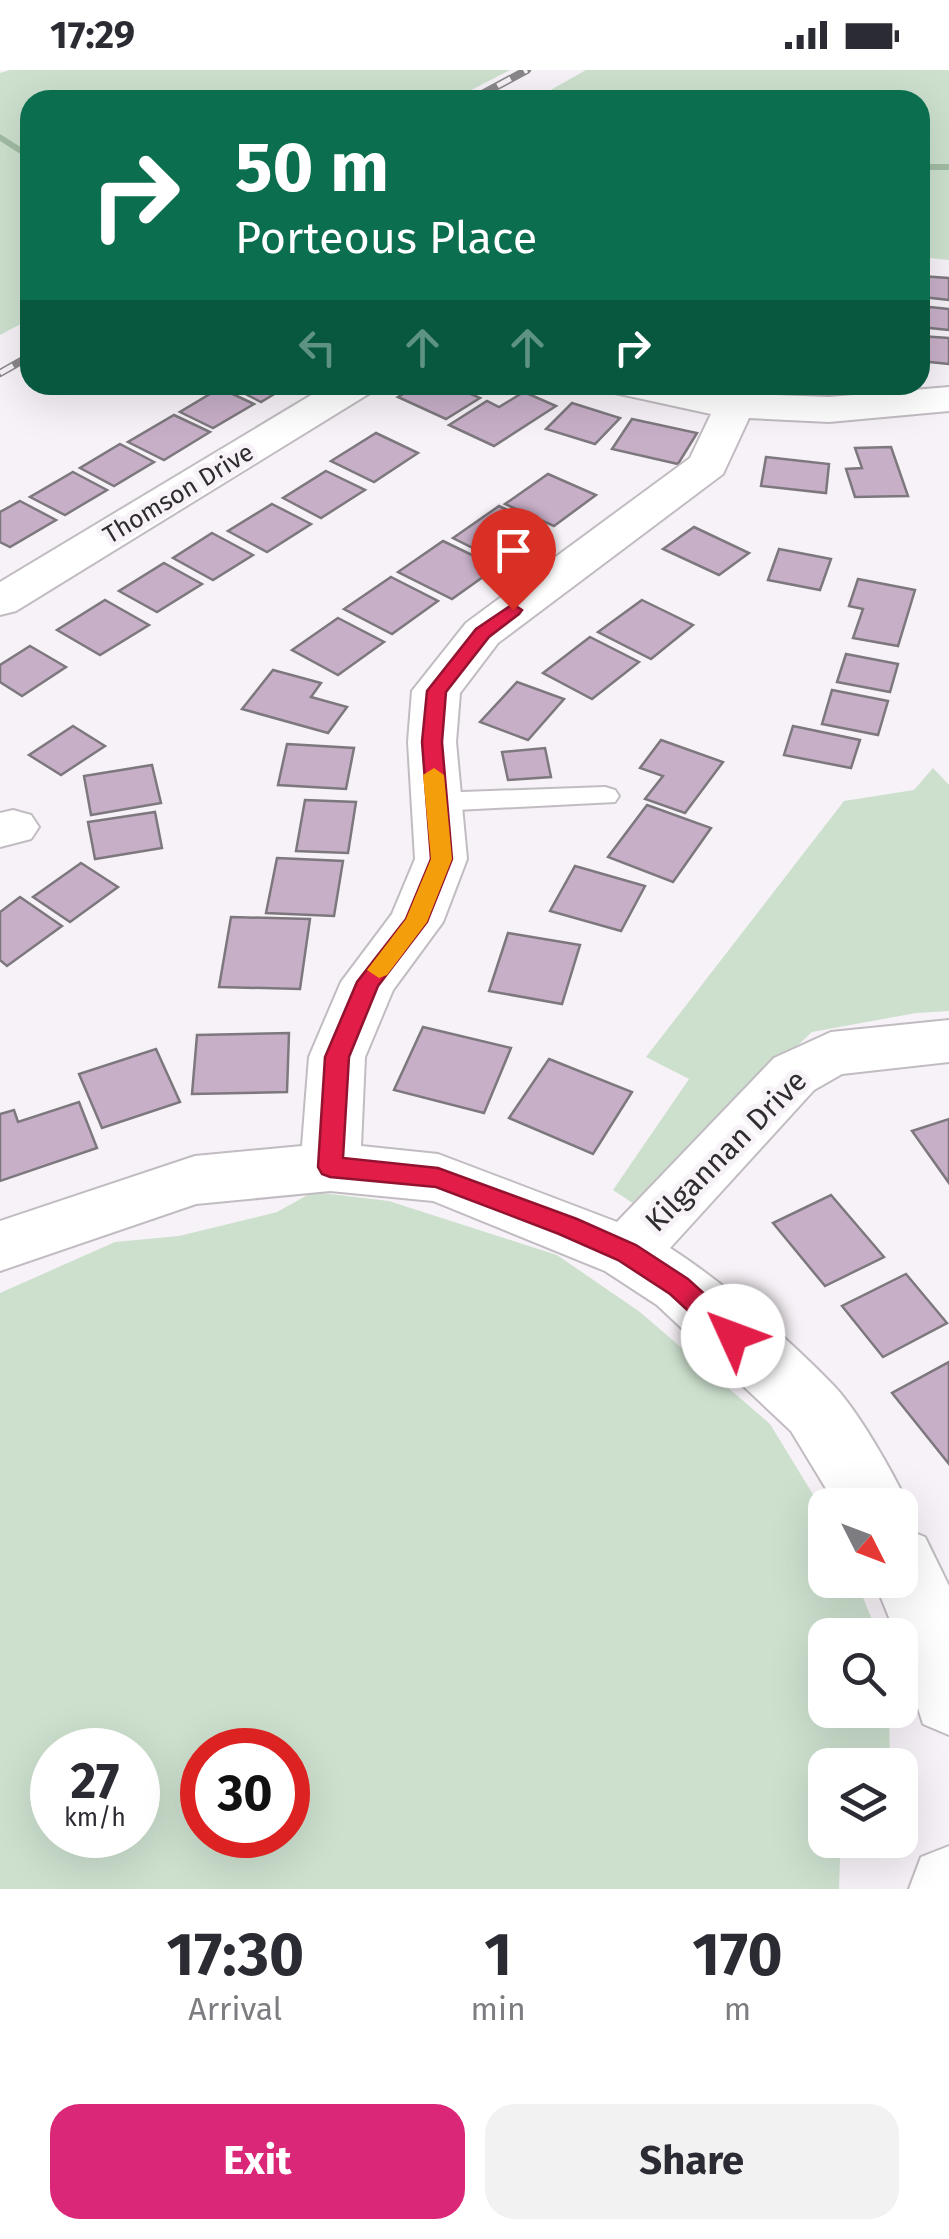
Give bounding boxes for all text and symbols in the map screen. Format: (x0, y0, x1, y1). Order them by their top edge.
text: 17:29 (50, 12, 135, 58)
text: 50 m (235, 126, 389, 210)
icon: right (70, 130, 200, 260)
text: Porteous Place (235, 211, 537, 265)
icon: left (290, 320, 345, 375)
icon: ahead (395, 320, 450, 375)
icon: ahead (500, 320, 555, 375)
icon: right (605, 320, 660, 375)
street label: Thomson Drive (98, 437, 259, 550)
pin (471, 508, 556, 611)
icon: arrive (486, 523, 541, 578)
street label: Kilgannan Drive (638, 1063, 814, 1239)
position arrow (681, 1284, 785, 1388)
north arrow (808, 1488, 918, 1598)
map controls (808, 1488, 918, 1858)
button: search (808, 1618, 918, 1728)
speed limit sign: 30 (180, 1728, 310, 1858)
button: layers (808, 1748, 918, 1858)
text: 27 (71, 1751, 119, 1811)
text: km/h (64, 1803, 126, 1833)
text: 17:30 (166, 1919, 304, 1991)
text: 1 (484, 1919, 512, 1991)
text: 170 (692, 1919, 783, 1991)
text: Arrival (188, 1990, 282, 2028)
text: min (471, 1990, 526, 2028)
text: m (724, 1990, 751, 2028)
button: Exit (50, 2104, 465, 2219)
button: Share (485, 2104, 899, 2219)

